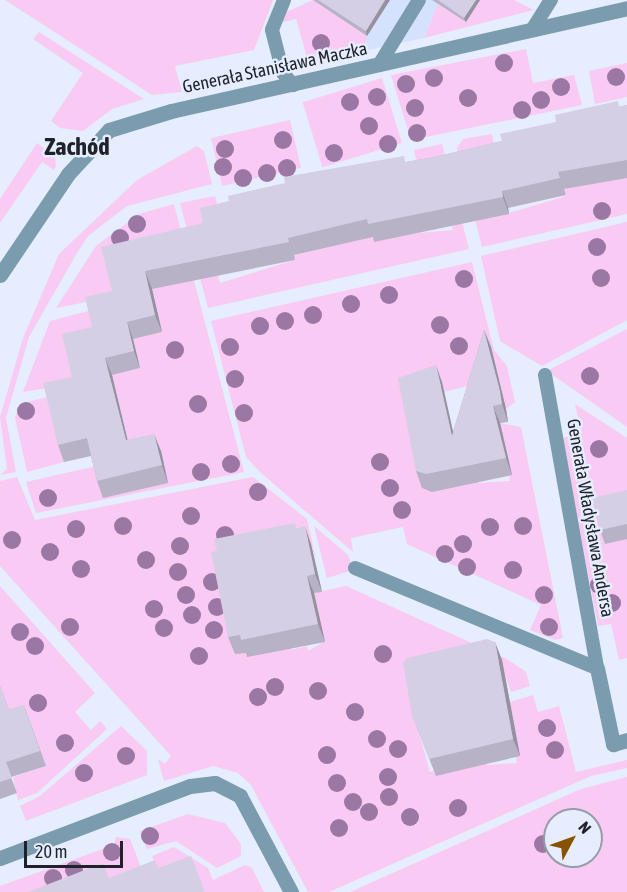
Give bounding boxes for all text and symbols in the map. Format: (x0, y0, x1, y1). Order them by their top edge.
street label: Generała Stanisława Maczka (181, 38, 369, 98)
district label: Zachód (44, 133, 110, 161)
street label: Generała Władysława Andersa (562, 417, 618, 619)
north arrow (543, 808, 603, 868)
text: N (575, 818, 595, 837)
scale bar (27, 829, 126, 867)
text: 20 m (35, 841, 67, 862)

